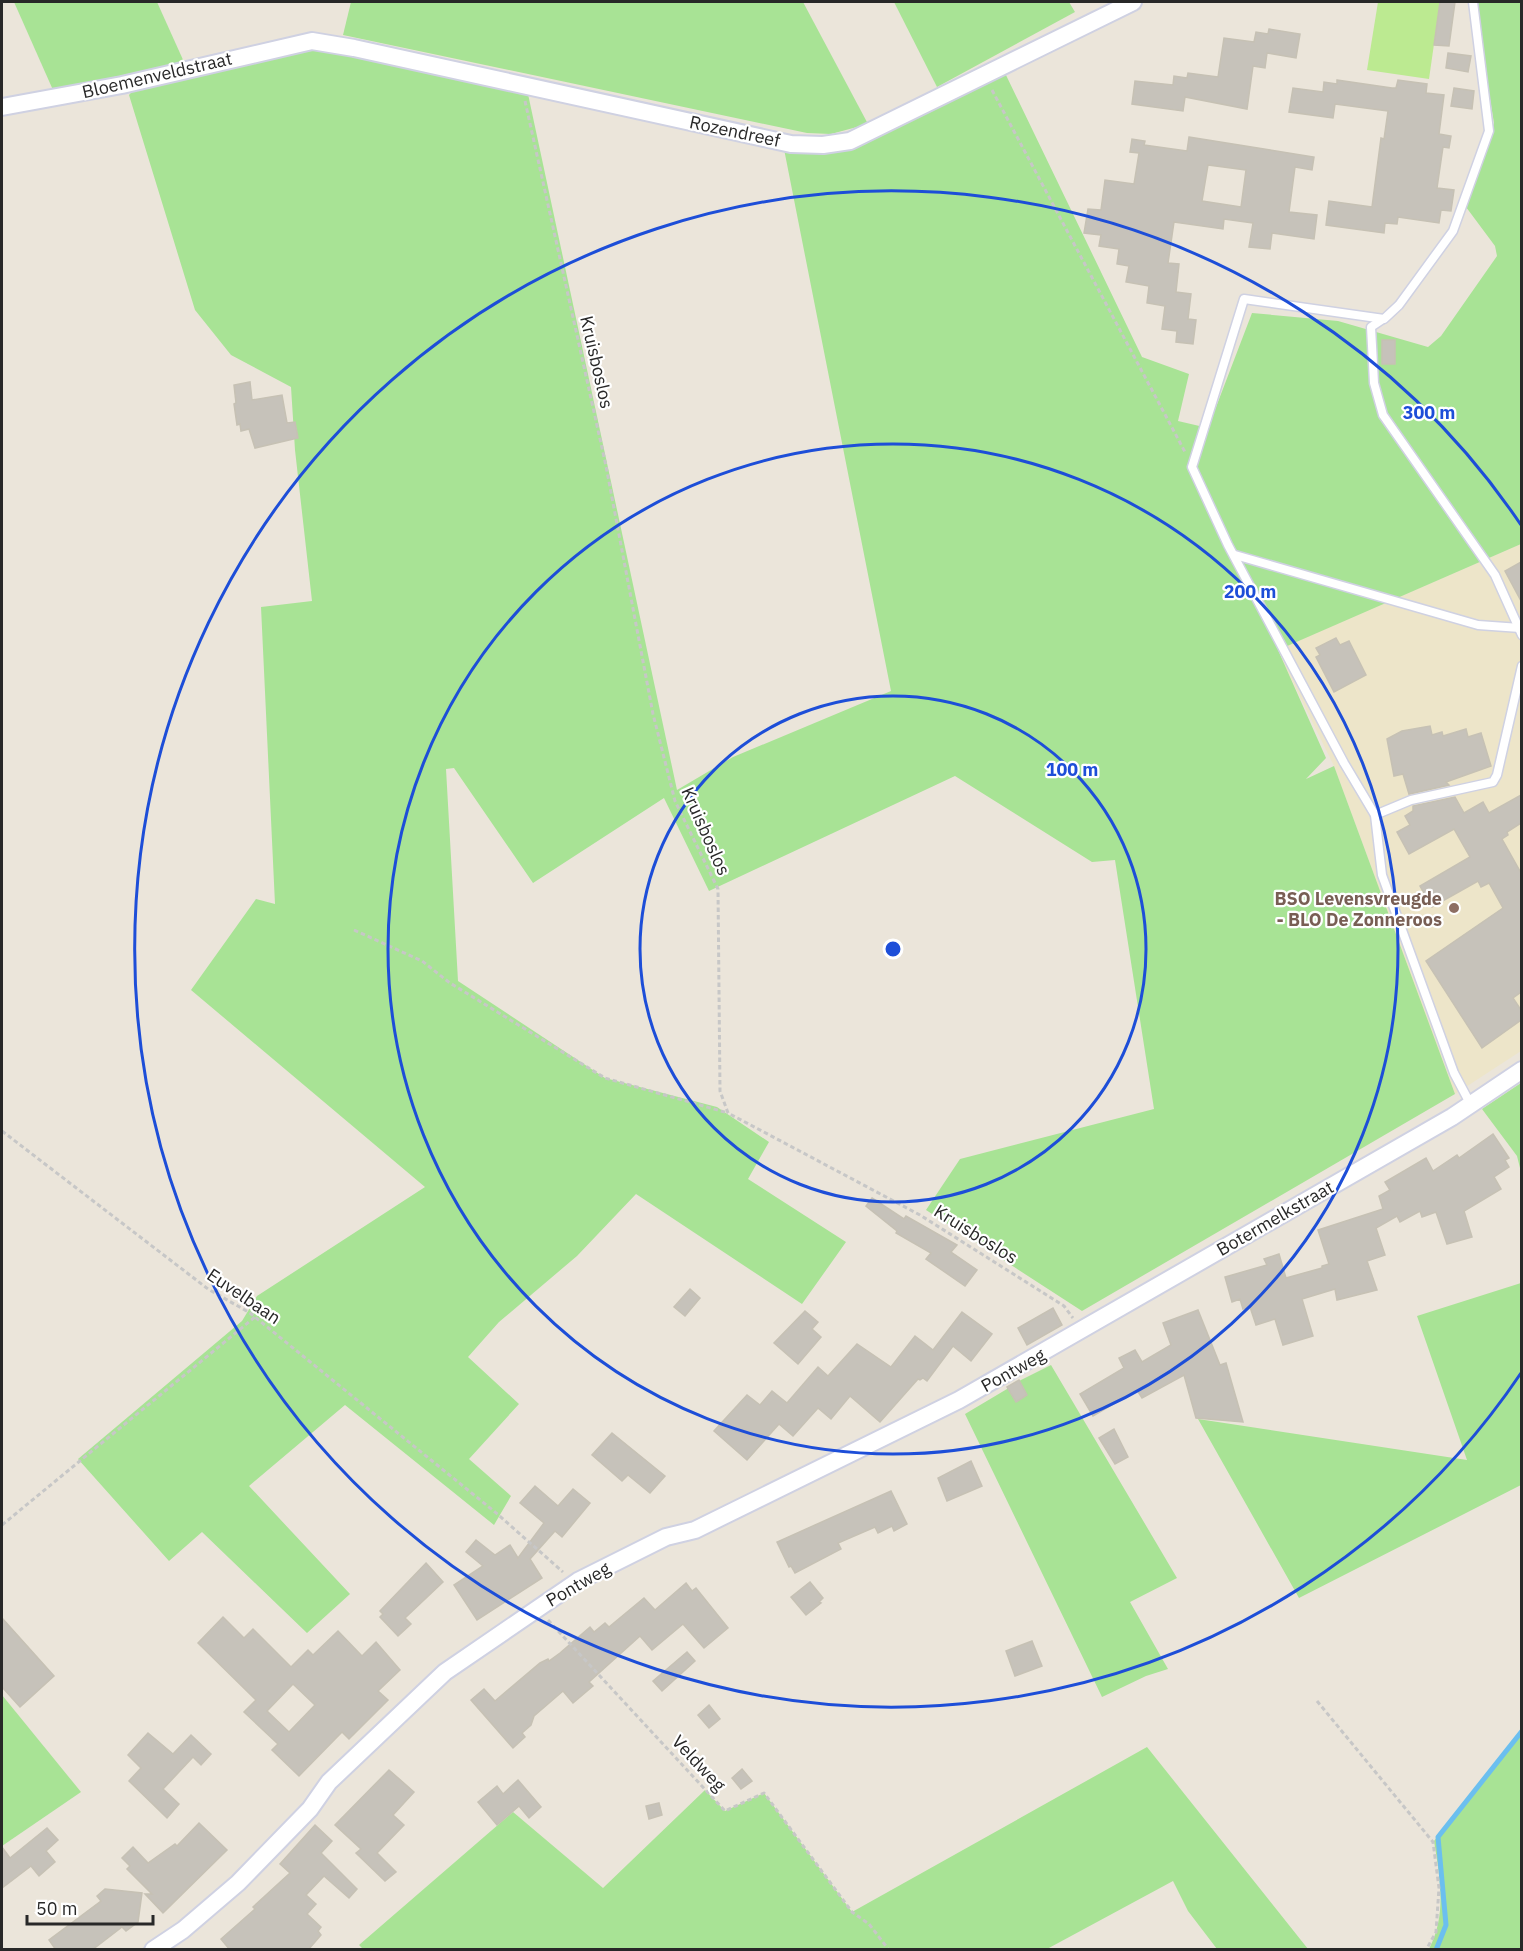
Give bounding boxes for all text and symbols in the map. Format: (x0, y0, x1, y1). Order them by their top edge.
street label: Bloemenveldstraat (80, 47, 234, 103)
street label: Rozendreef (688, 110, 783, 152)
street label: Kruisboslos (575, 313, 619, 411)
text: 300 m (1403, 401, 1455, 424)
text: 200 m (1224, 580, 1276, 603)
text: 100 m (1046, 758, 1098, 781)
street label: Kruisboslos (676, 783, 736, 879)
place label: BSO Levensvreugde - BLO De Zonneroos (1275, 887, 1442, 931)
marker: BSO Levensvreugde - BLO De Zonneroos (1447, 901, 1461, 915)
centre of rings (883, 939, 903, 959)
street label: Botermelkstraat (1212, 1175, 1338, 1261)
street label: Kruisboslos (930, 1199, 1022, 1269)
street label: Euvelbaan (203, 1263, 285, 1329)
street label: Pontweg (977, 1343, 1050, 1397)
street label: Pontweg (542, 1556, 615, 1612)
street label: Veldweg (667, 1730, 731, 1796)
scale bar (27, 1888, 153, 1926)
text: 50 m (36, 1897, 78, 1920)

